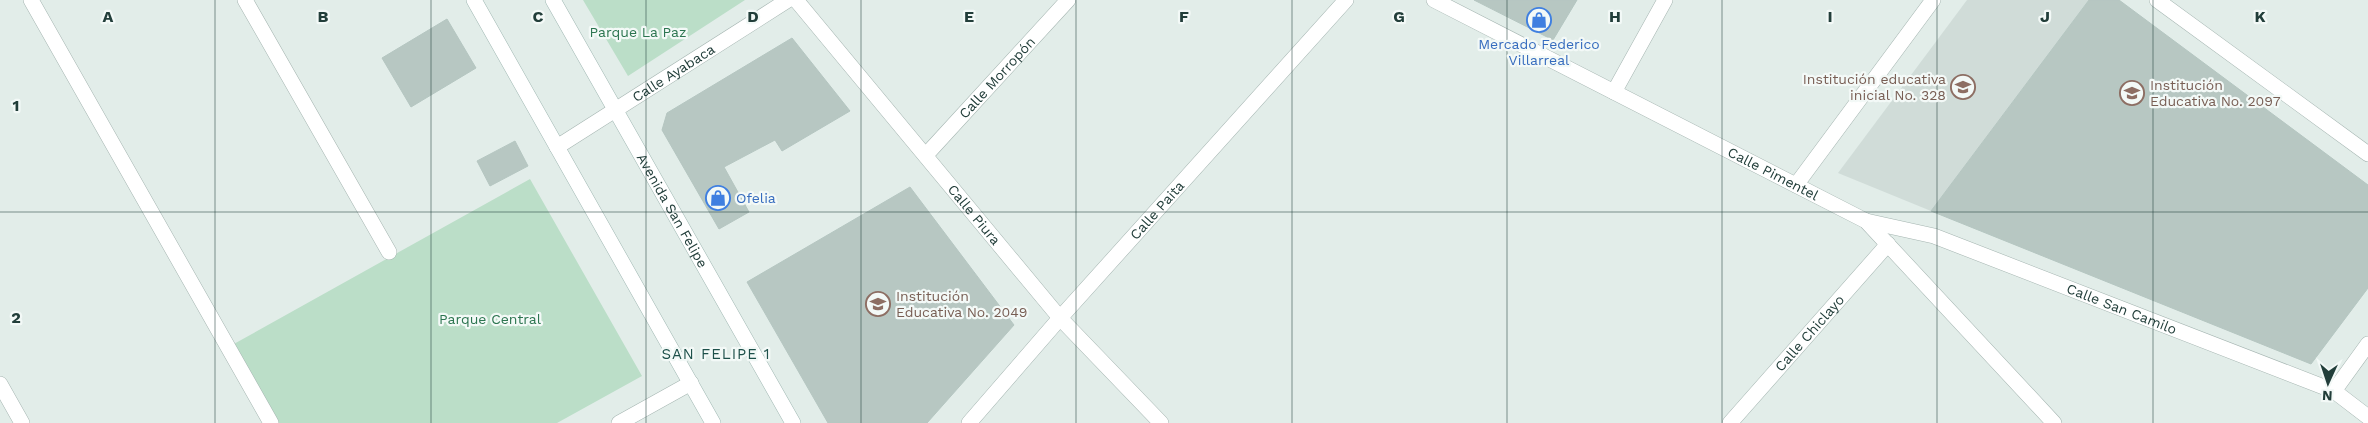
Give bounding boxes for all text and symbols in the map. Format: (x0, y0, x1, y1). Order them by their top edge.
text: A (103, 7, 114, 26)
text: B (318, 7, 329, 26)
text: C (533, 7, 544, 26)
text: D (747, 7, 759, 26)
text: E (964, 7, 974, 26)
text: F (1179, 7, 1189, 26)
text: G (1393, 7, 1405, 26)
shop icon: Mercado Federico Villarreal (1526, 7, 1552, 33)
text: H (1609, 7, 1621, 26)
text: I (1827, 7, 1833, 26)
text: J (2040, 7, 2050, 26)
text: K (2254, 7, 2266, 26)
park label: Parque La Paz (590, 24, 686, 40)
street label: Calle Morropón (956, 34, 1038, 122)
place label: Mercado Federico Villarreal (1478, 36, 1600, 68)
street label: Calle Ayabaca (629, 41, 718, 105)
place label: Institución educativa inicial No. 328 (1803, 71, 1946, 103)
school or university icon: Institución educativa inicial No. 328 (1950, 74, 1976, 100)
place label: Institución Educativa No. 2097 (2150, 77, 2281, 109)
school or university icon: Institución Educativa No. 2097 (2119, 80, 2145, 106)
text: 1 (13, 96, 19, 115)
street label: Calle Pimentel (1725, 144, 1822, 204)
street label: Avenida San Felipe (634, 151, 711, 270)
street label: Calle Paita (1127, 178, 1187, 243)
street label: Calle Piura (945, 181, 1004, 248)
shop icon: Ofelia (705, 185, 731, 211)
place label: Ofelia (736, 190, 776, 206)
street label: Calle San Camilo (2065, 280, 2179, 337)
place label: Institución Educativa No. 2049 (896, 288, 1027, 320)
school or university icon: Institución Educativa No. 2049 (865, 291, 891, 317)
street label: Calle Chiclayo (1772, 292, 1847, 374)
text: 2 (11, 308, 21, 327)
park label: Parque Central (439, 311, 542, 327)
district label: SAN FELIPE 1 (661, 345, 771, 363)
north arrow (2303, 358, 2353, 408)
text: N (2322, 388, 2333, 404)

